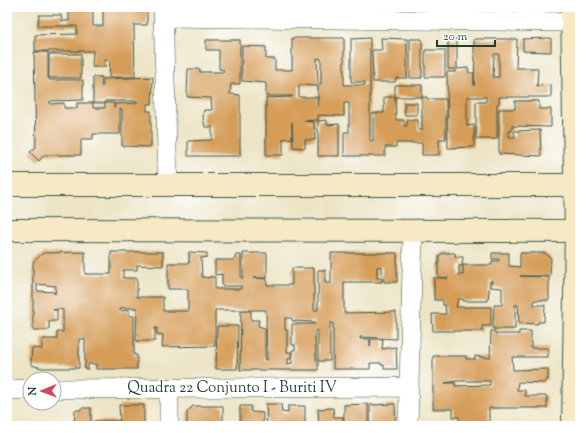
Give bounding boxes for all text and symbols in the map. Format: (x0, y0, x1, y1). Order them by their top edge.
scale bar (437, 22, 495, 48)
text: 20 m (443, 28, 468, 46)
north arrow (22, 371, 62, 411)
street label: Quadra 22 Conjunto I - Buriti IV (127, 378, 337, 399)
text: N (25, 386, 41, 397)

